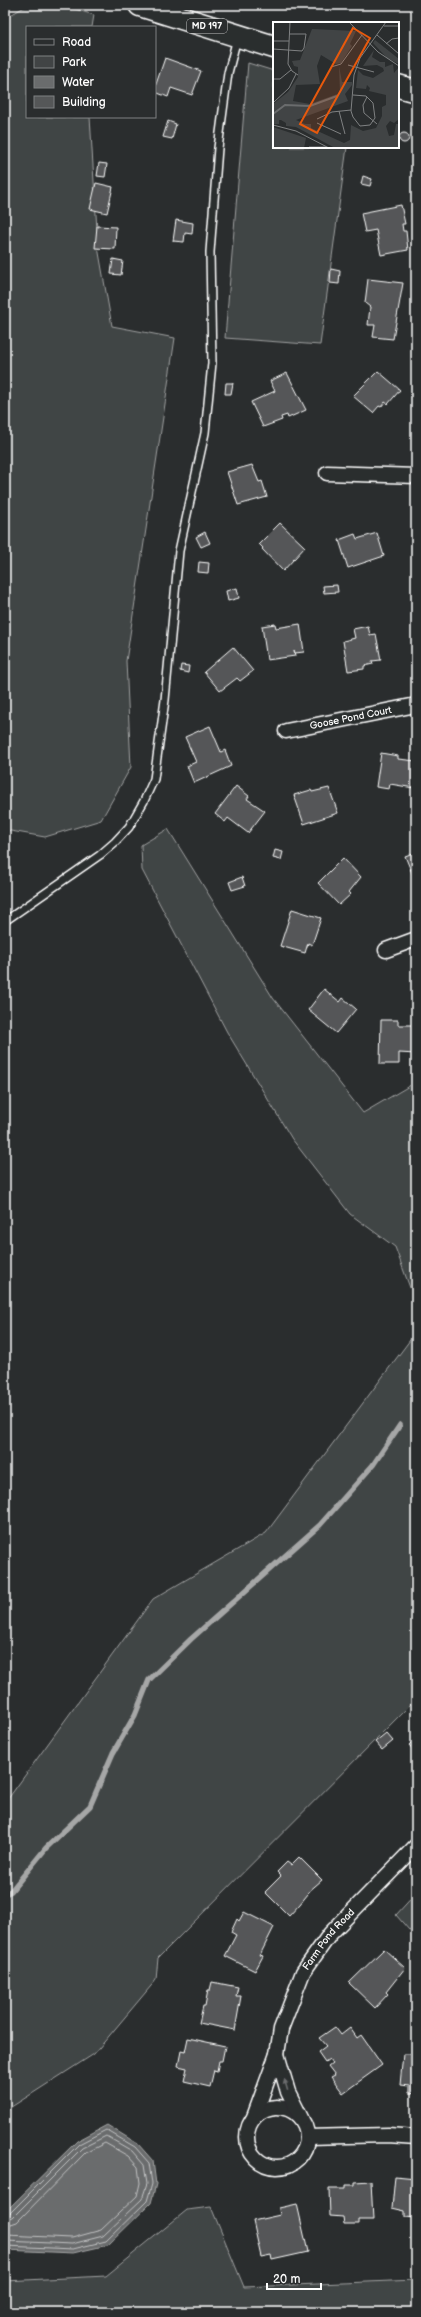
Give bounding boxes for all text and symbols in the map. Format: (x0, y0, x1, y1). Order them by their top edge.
road number: MD 197 (187, 19, 227, 33)
inset map (273, 22, 399, 148)
legend (26, 26, 156, 118)
text: Road (62, 35, 91, 50)
text: Park (62, 55, 86, 70)
text: Water (62, 75, 94, 90)
text: Building (62, 95, 106, 110)
street label: Goose Pond Court (309, 704, 393, 732)
street label: Farm Pond Road (300, 1906, 357, 1972)
one-way arrow (283, 2078, 289, 2090)
scale bar (267, 2265, 321, 2291)
text: 20 m (273, 2272, 300, 2287)

